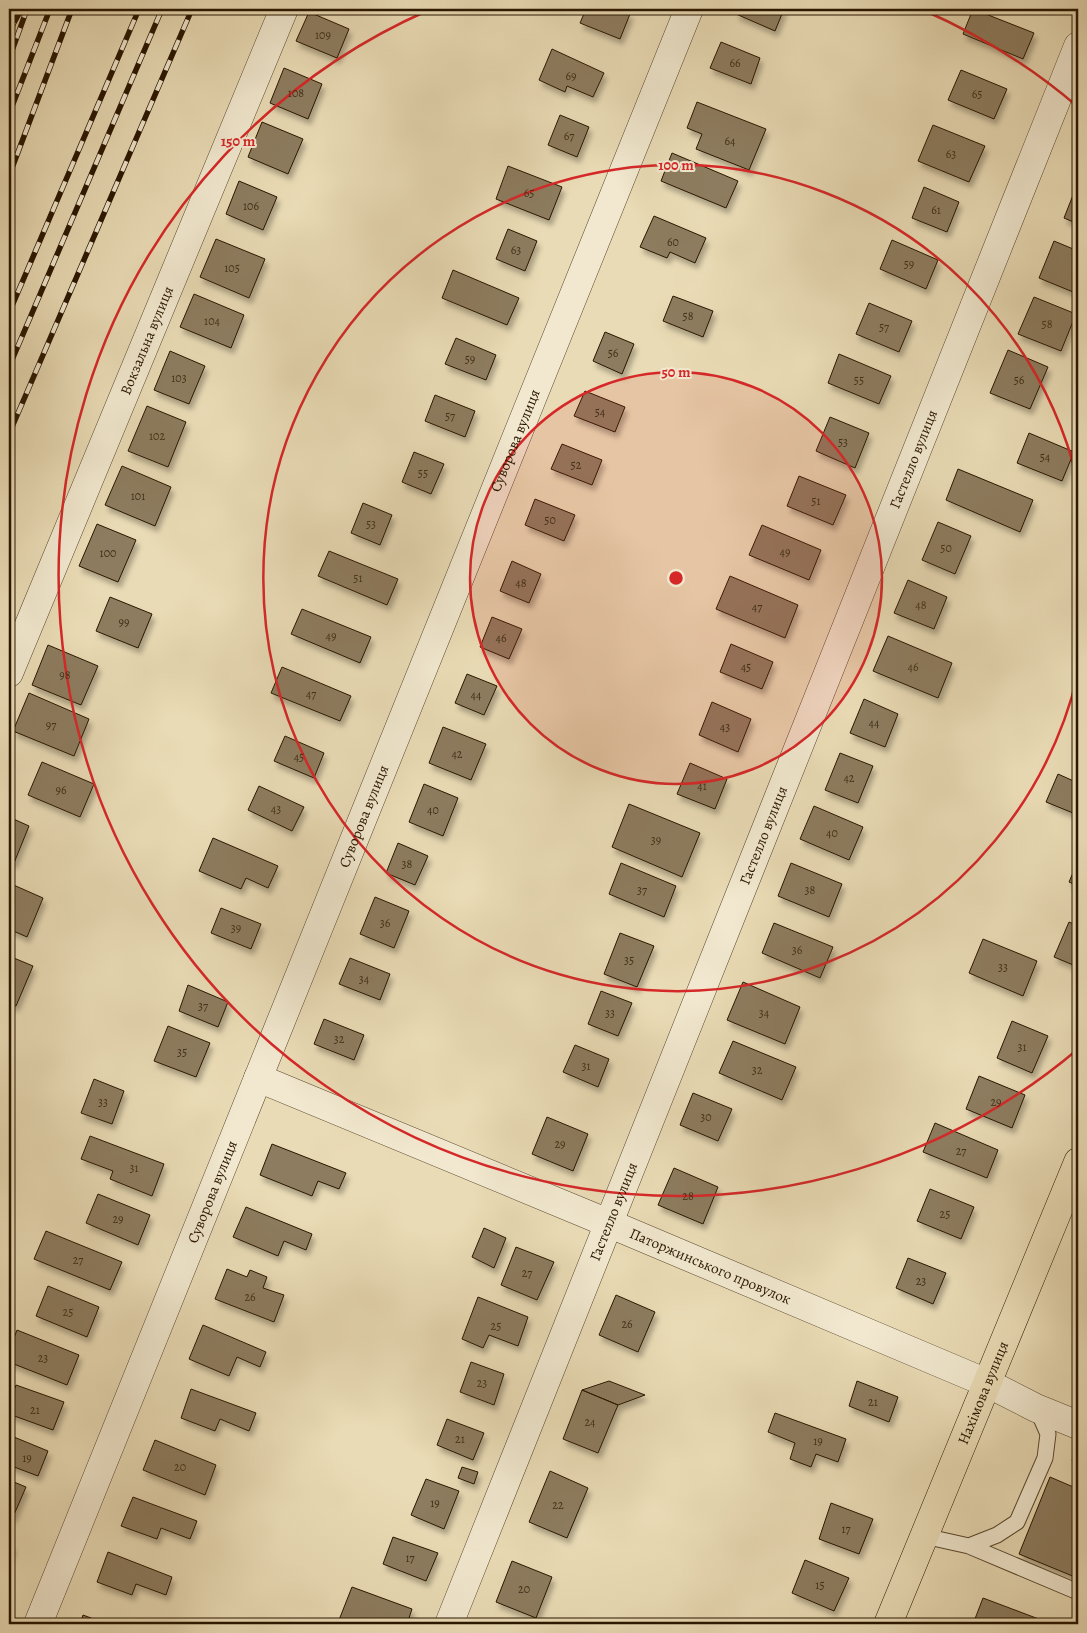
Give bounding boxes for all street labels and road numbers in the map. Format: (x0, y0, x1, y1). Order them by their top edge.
street label: Вокзальна вулиця (115, 283, 178, 398)
street label: Суворова вулиця (485, 386, 545, 495)
street label: Гастелло вулиця (885, 407, 942, 511)
street label: Суворова вулиця (334, 762, 393, 870)
street label: Гастелло вулиця (735, 783, 792, 888)
street label: Суворова вулиця (183, 1137, 242, 1246)
street label: Гастелло вулиця (585, 1159, 642, 1264)
street label: Паторжинського провулок (626, 1223, 795, 1309)
street label: Нахімова вулиця (953, 1338, 1013, 1447)

